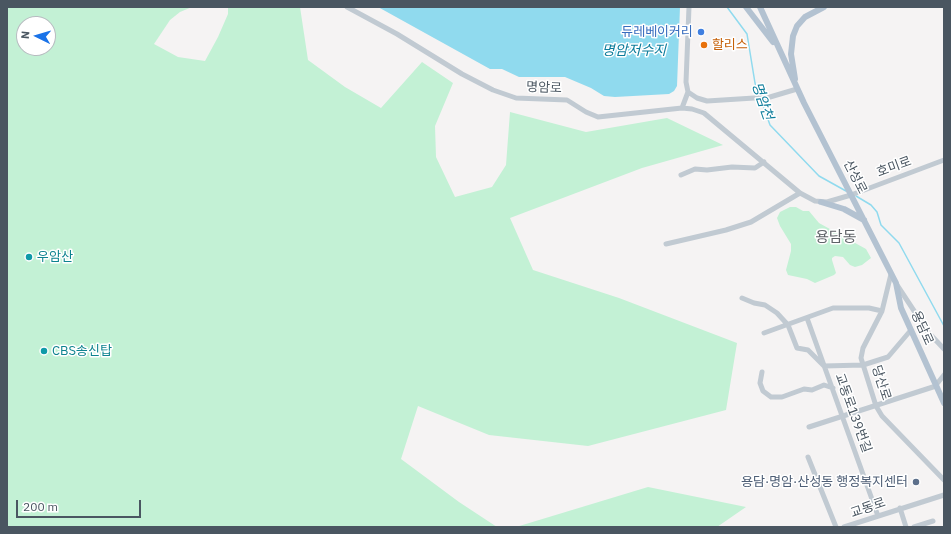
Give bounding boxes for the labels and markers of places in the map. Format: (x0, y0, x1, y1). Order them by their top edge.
place label: 듀레베이커리 (621, 24, 693, 40)
marker: 듀레베이커리 (696, 27, 706, 37)
place label: 할리스 (712, 37, 748, 53)
marker: 할리스 (699, 40, 709, 50)
place label: 우암산 (37, 249, 73, 265)
marker: 우암산 (24, 252, 34, 262)
place label: CBS송신탑 (52, 343, 112, 359)
marker: CBS송신탑 (39, 346, 49, 356)
place label: 용담·명암·산성동 행정복지센터 (741, 474, 908, 490)
marker: 용담·명암·산성동 행정복지센터 (911, 477, 921, 487)

